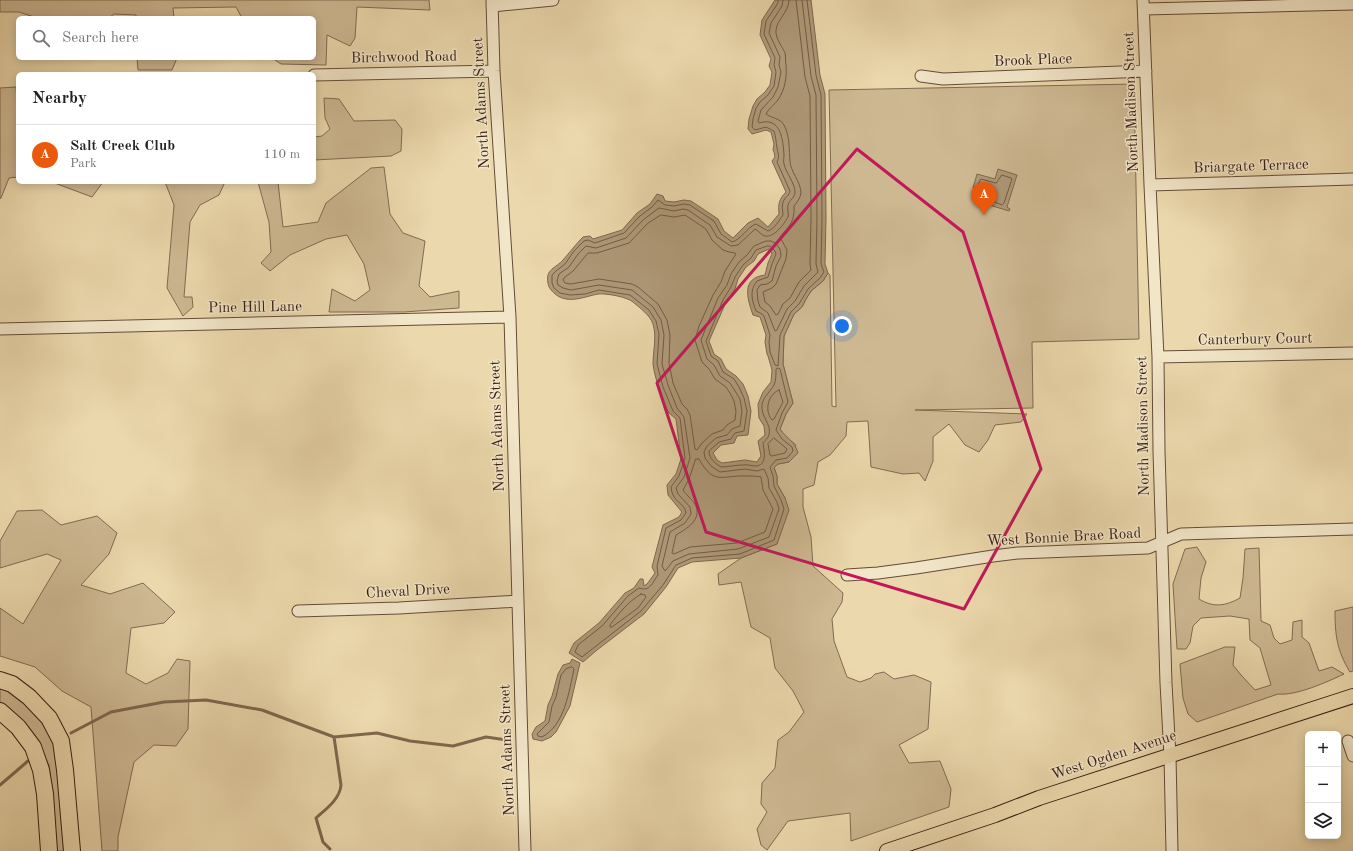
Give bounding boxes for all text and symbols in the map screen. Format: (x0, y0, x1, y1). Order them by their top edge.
search box (16, 16, 316, 60)
icon: search (30, 27, 52, 49)
text: Search here (62, 31, 139, 46)
street label: North Madison Street (1122, 31, 1142, 173)
street label: North Adams Street (471, 37, 493, 169)
street label: Birchwood Road (351, 50, 458, 66)
street label: Brook Place (994, 52, 1073, 70)
text: Nearby (32, 90, 87, 107)
text: Salt Creek Club (70, 139, 175, 154)
text: A (40, 148, 50, 161)
text: 110 m (263, 148, 300, 161)
text: Park (70, 157, 97, 170)
street label: Briargate Terrace (1193, 157, 1309, 177)
pin: A (971, 182, 997, 215)
street label: Pine Hill Lane (208, 300, 302, 316)
your location (832, 316, 852, 336)
street label: Canterbury Court (1197, 331, 1313, 349)
street label: North Madison Street (1135, 356, 1153, 496)
street label: North Adams Street (488, 360, 508, 492)
street label: West Bonnie Brae Road (986, 526, 1142, 550)
street label: Cheval Drive (366, 582, 451, 602)
street label: North Adams Street (498, 684, 518, 816)
street label: West Ogden Avenue (1050, 729, 1179, 783)
map controls (1305, 731, 1341, 839)
button: + (1305, 731, 1341, 767)
button: − (1305, 767, 1341, 803)
button: layers (1305, 803, 1341, 839)

